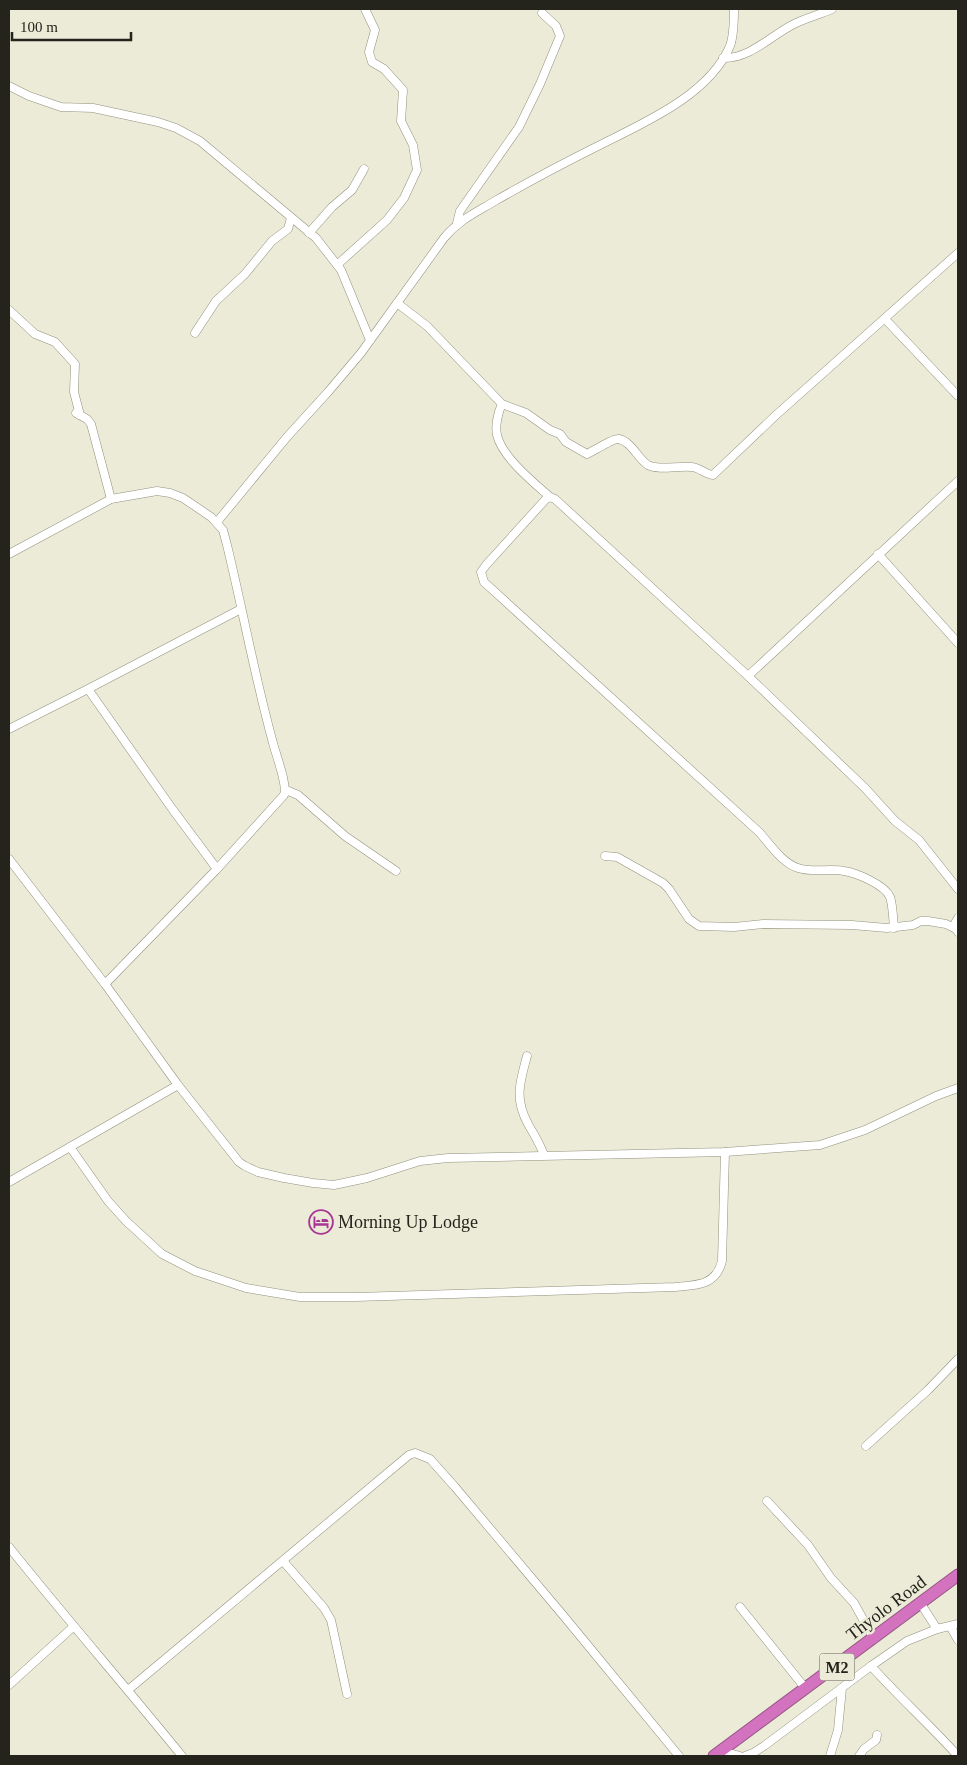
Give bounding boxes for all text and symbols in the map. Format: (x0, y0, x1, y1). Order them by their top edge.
scale bar (12, 10, 131, 42)
text: 100 m (20, 19, 58, 35)
hotel icon: Morning Up Lodge (308, 1209, 334, 1235)
place label: Morning Up Lodge (338, 1212, 478, 1232)
street label: Thyolo Road (842, 1572, 930, 1644)
road number: M2 (820, 1654, 854, 1680)

